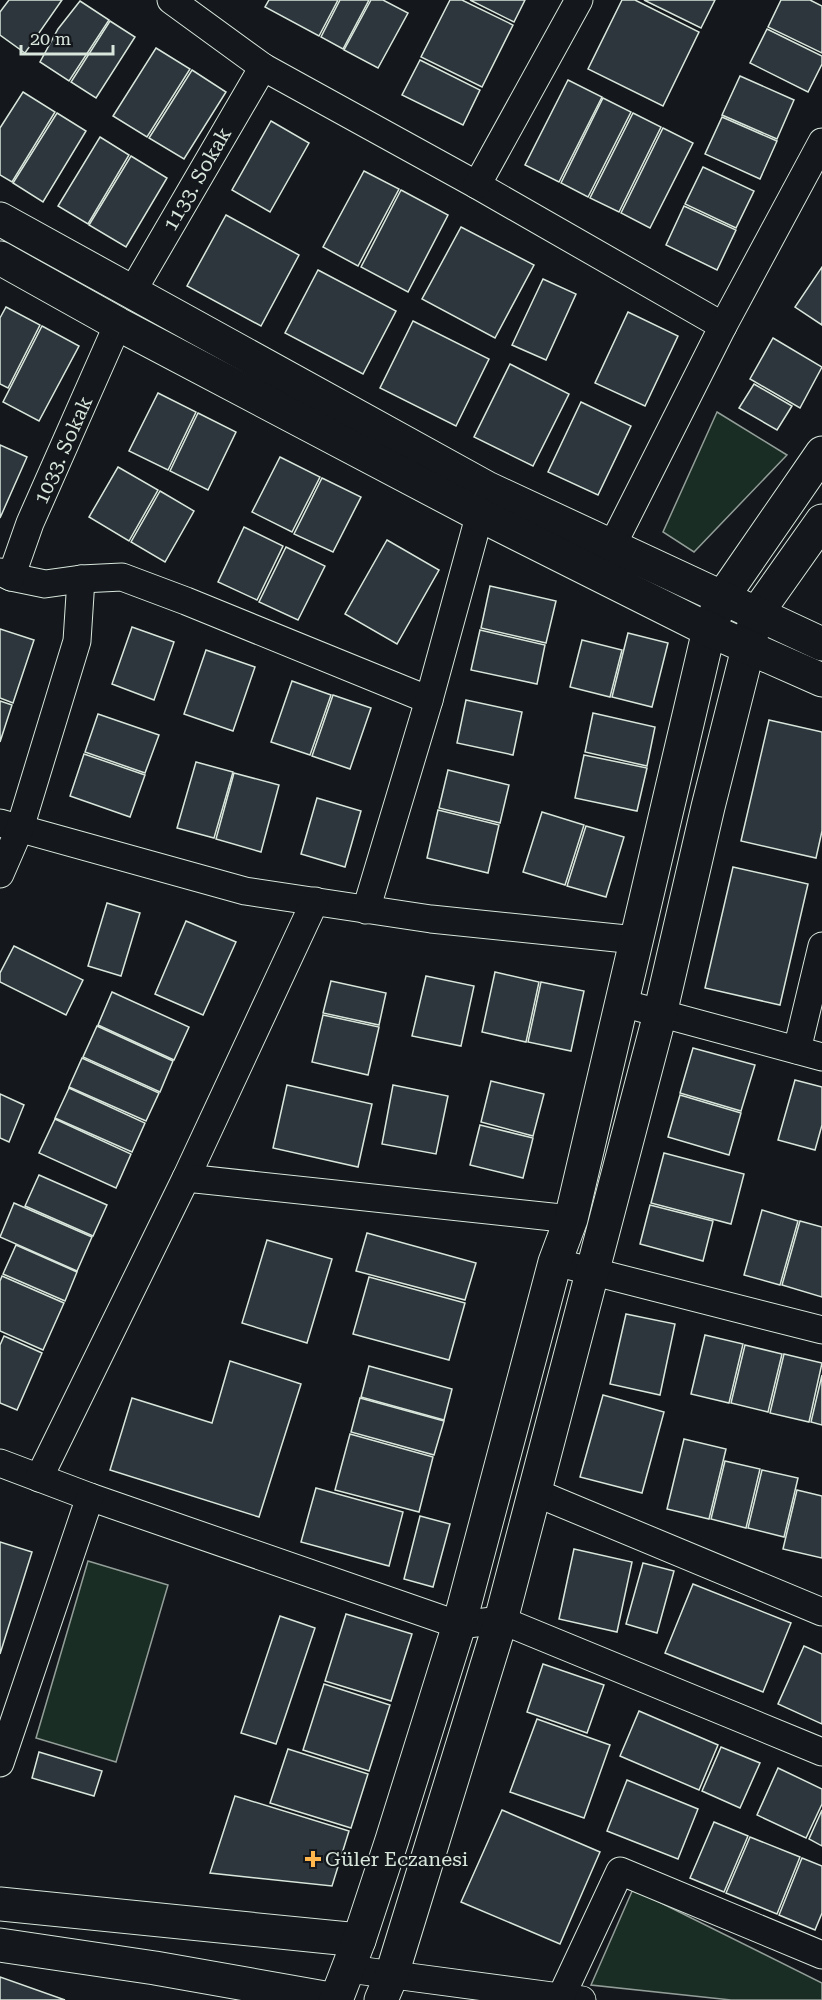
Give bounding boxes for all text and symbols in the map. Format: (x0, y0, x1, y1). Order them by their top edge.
scale bar (21, 18, 112, 56)
text: 20 m (30, 28, 71, 49)
street label: 1133. Sokak (158, 123, 236, 235)
street label: 1033. Sokak (29, 392, 98, 508)
place label: Güler Eczanesi (325, 1847, 468, 1871)
marker: Güler Eczanesi (306, 1852, 320, 1866)

